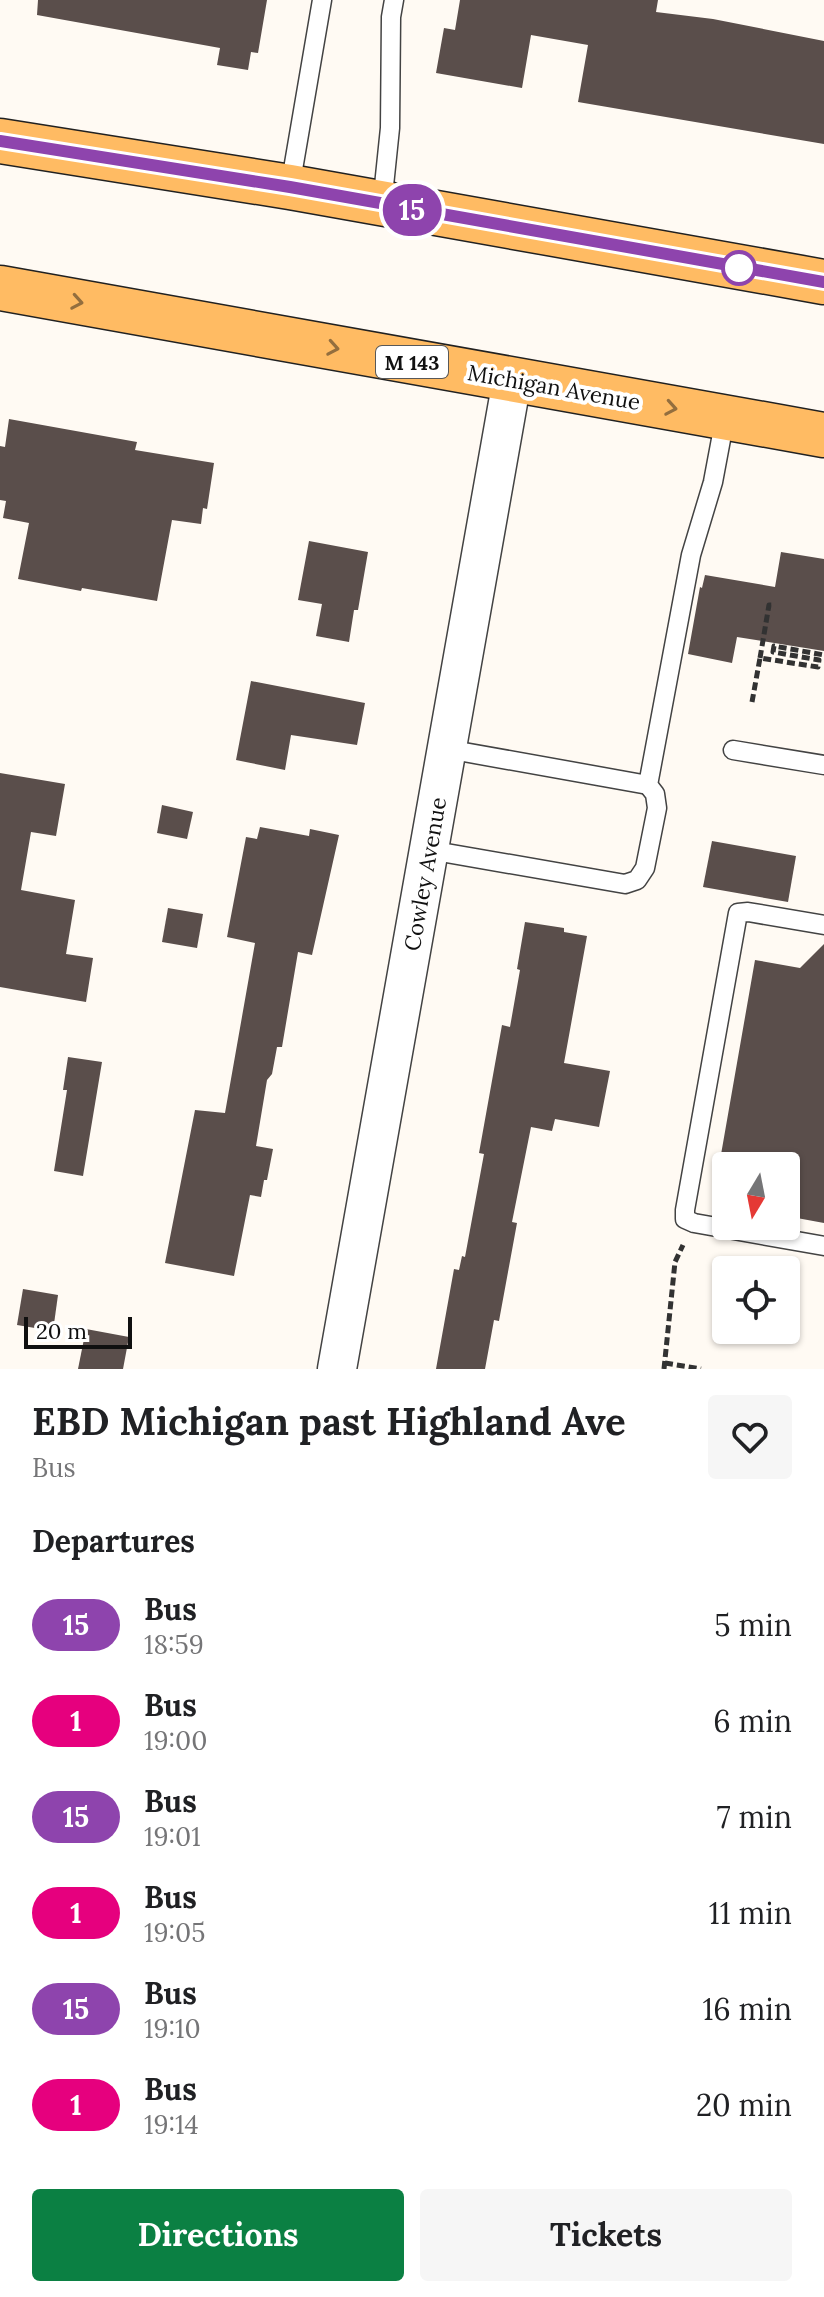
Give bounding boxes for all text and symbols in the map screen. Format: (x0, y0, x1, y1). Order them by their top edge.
line badge: 15 (376, 184, 448, 236)
text: 15 (399, 192, 425, 228)
unlabelled marker (722, 251, 756, 285)
one-way arrow (70, 293, 84, 310)
one-way arrow (326, 338, 339, 355)
road number: M 143 (376, 346, 448, 378)
street label: Michigan Avenue (466, 358, 643, 416)
one-way arrow (665, 399, 678, 416)
street label: Cowley Avenue (398, 795, 452, 953)
north arrow (712, 1152, 800, 1240)
map controls (712, 1152, 800, 1344)
button: locate (712, 1256, 800, 1344)
scale bar (24, 1313, 132, 1349)
text: 20 m (36, 1317, 87, 1345)
button: heart (708, 1395, 792, 1479)
text: EBD Michigan past Highland Ave (32, 1397, 626, 1445)
text: Bus (32, 1451, 76, 1484)
text: Departures (32, 1522, 195, 1560)
text: Bus (144, 1590, 197, 1628)
text: 5 min (714, 1606, 792, 1644)
text: 15 (63, 1607, 89, 1643)
text: 18:59 (144, 1628, 204, 1661)
text: Bus (144, 1686, 197, 1724)
text: 6 min (713, 1702, 792, 1740)
text: 1 (70, 1703, 82, 1739)
text: 19:00 (144, 1724, 207, 1757)
text: Bus (144, 1782, 197, 1820)
text: 7 min (717, 1798, 792, 1836)
text: 15 (63, 1799, 89, 1835)
text: 19:01 (144, 1820, 201, 1853)
text: Bus (144, 1878, 197, 1916)
text: 11 min (709, 1894, 792, 1932)
text: 1 (70, 1895, 82, 1931)
text: 19:05 (144, 1916, 205, 1949)
text: Bus (144, 1974, 197, 2012)
text: 16 min (702, 1990, 792, 2028)
text: 15 (63, 1991, 89, 2027)
text: 19:10 (144, 2012, 201, 2045)
text: Bus (144, 2070, 197, 2108)
text: 20 min (696, 2086, 792, 2124)
text: 1 (70, 2087, 82, 2123)
text: 19:14 (144, 2108, 199, 2141)
button: Directions (32, 2189, 404, 2281)
button: Tickets (420, 2189, 792, 2281)

